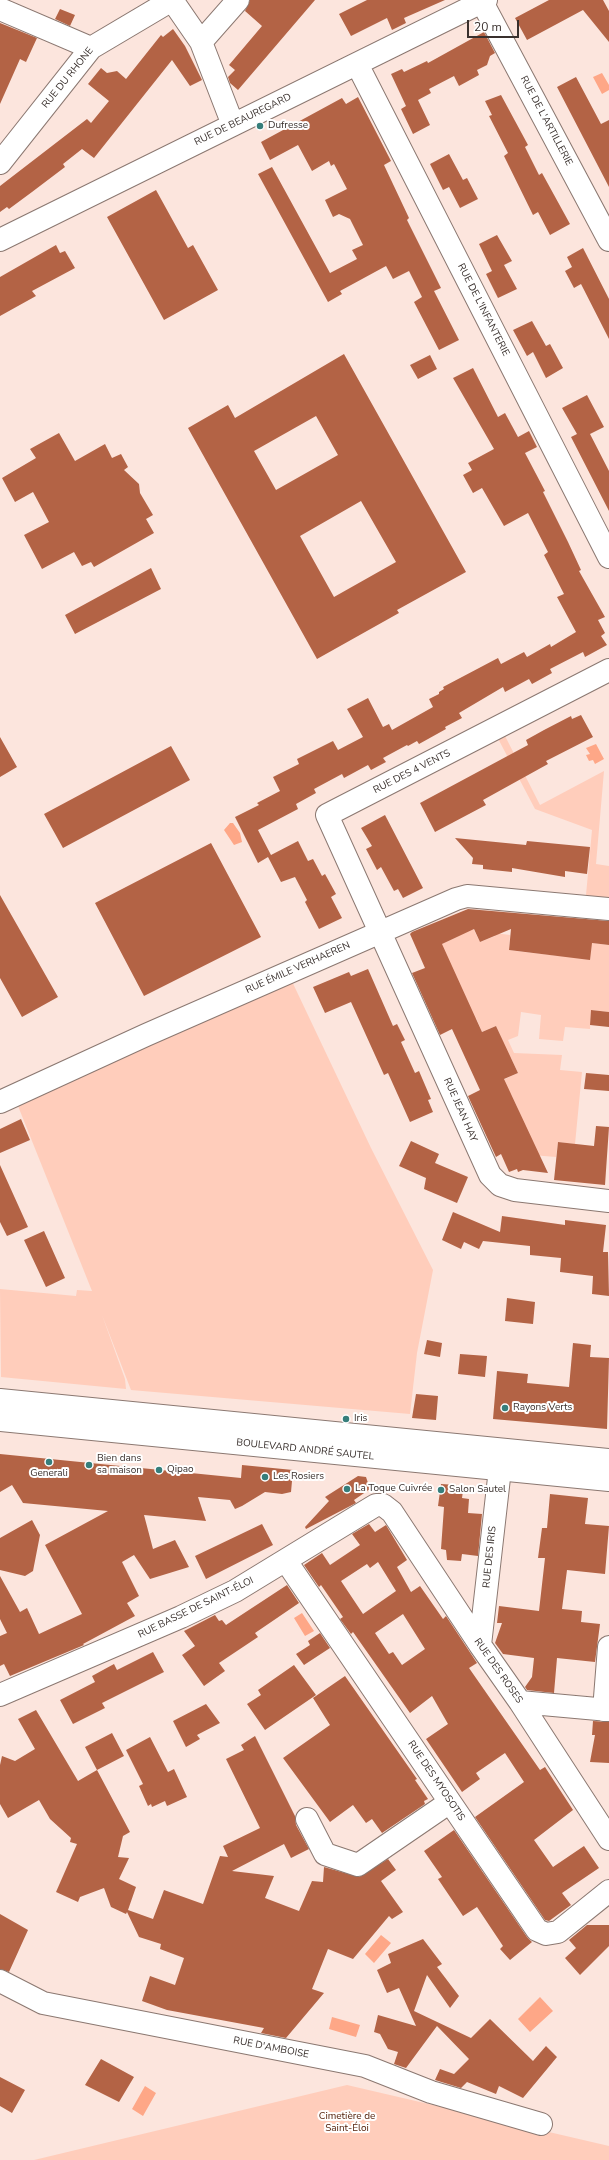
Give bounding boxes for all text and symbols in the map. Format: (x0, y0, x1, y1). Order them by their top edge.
scale bar (469, 12, 521, 38)
text: 20 m (474, 19, 502, 35)
street label: RUE DU RHONE (40, 45, 96, 111)
street label: RUE DE L'ARTILLERIE (517, 74, 575, 168)
street label: RUE DE BEAUREGARD (193, 91, 293, 149)
place label: Dufresse (268, 120, 308, 132)
marker: Dufresse (255, 121, 265, 131)
street label: RUE DE L'INFANTERIE (454, 262, 512, 358)
street label: RUE DES 4 VENTS (371, 747, 453, 797)
street label: RUE ÉMILE VERHAEREN (244, 939, 352, 997)
street label: RUE JEAN HAY (441, 1076, 479, 1144)
place label: Rayons Verts (513, 1402, 572, 1414)
marker: Rayons Verts (500, 1403, 510, 1413)
place label: Iris (354, 1413, 367, 1425)
marker: Iris (341, 1414, 351, 1424)
street label: BOULEVARD ANDRÉ SAUTEL (236, 1437, 374, 1463)
place label: Bien dans sa maison (97, 1453, 142, 1476)
marker: Generali (44, 1457, 54, 1467)
marker: Bien dans sa maison (84, 1460, 94, 1470)
place label: Qipao (167, 1464, 194, 1476)
marker: Qipao (154, 1465, 164, 1475)
place label: Generali (30, 1468, 68, 1480)
place label: Les Rosiers (273, 1471, 324, 1483)
marker: Les Rosiers (260, 1472, 270, 1482)
place label: La Toque Cuivrée (355, 1483, 432, 1495)
marker: La Toque Cuivrée (342, 1484, 352, 1494)
place label: Salon Sautel (449, 1484, 506, 1496)
marker: Salon Sautel (436, 1485, 446, 1495)
street label: RUE DES IRIS (481, 1525, 499, 1589)
street label: RUE BASSE DE SAINT-ÉLOI (136, 1575, 256, 1641)
street label: RUE DES ROSES (471, 1636, 525, 1706)
street label: RUE DES MYOSOTIS (405, 1739, 467, 1823)
street label: RUE D'AMBOISE (232, 2035, 310, 2061)
park label: Cimetière de Saint-Éloi (319, 2111, 375, 2134)

